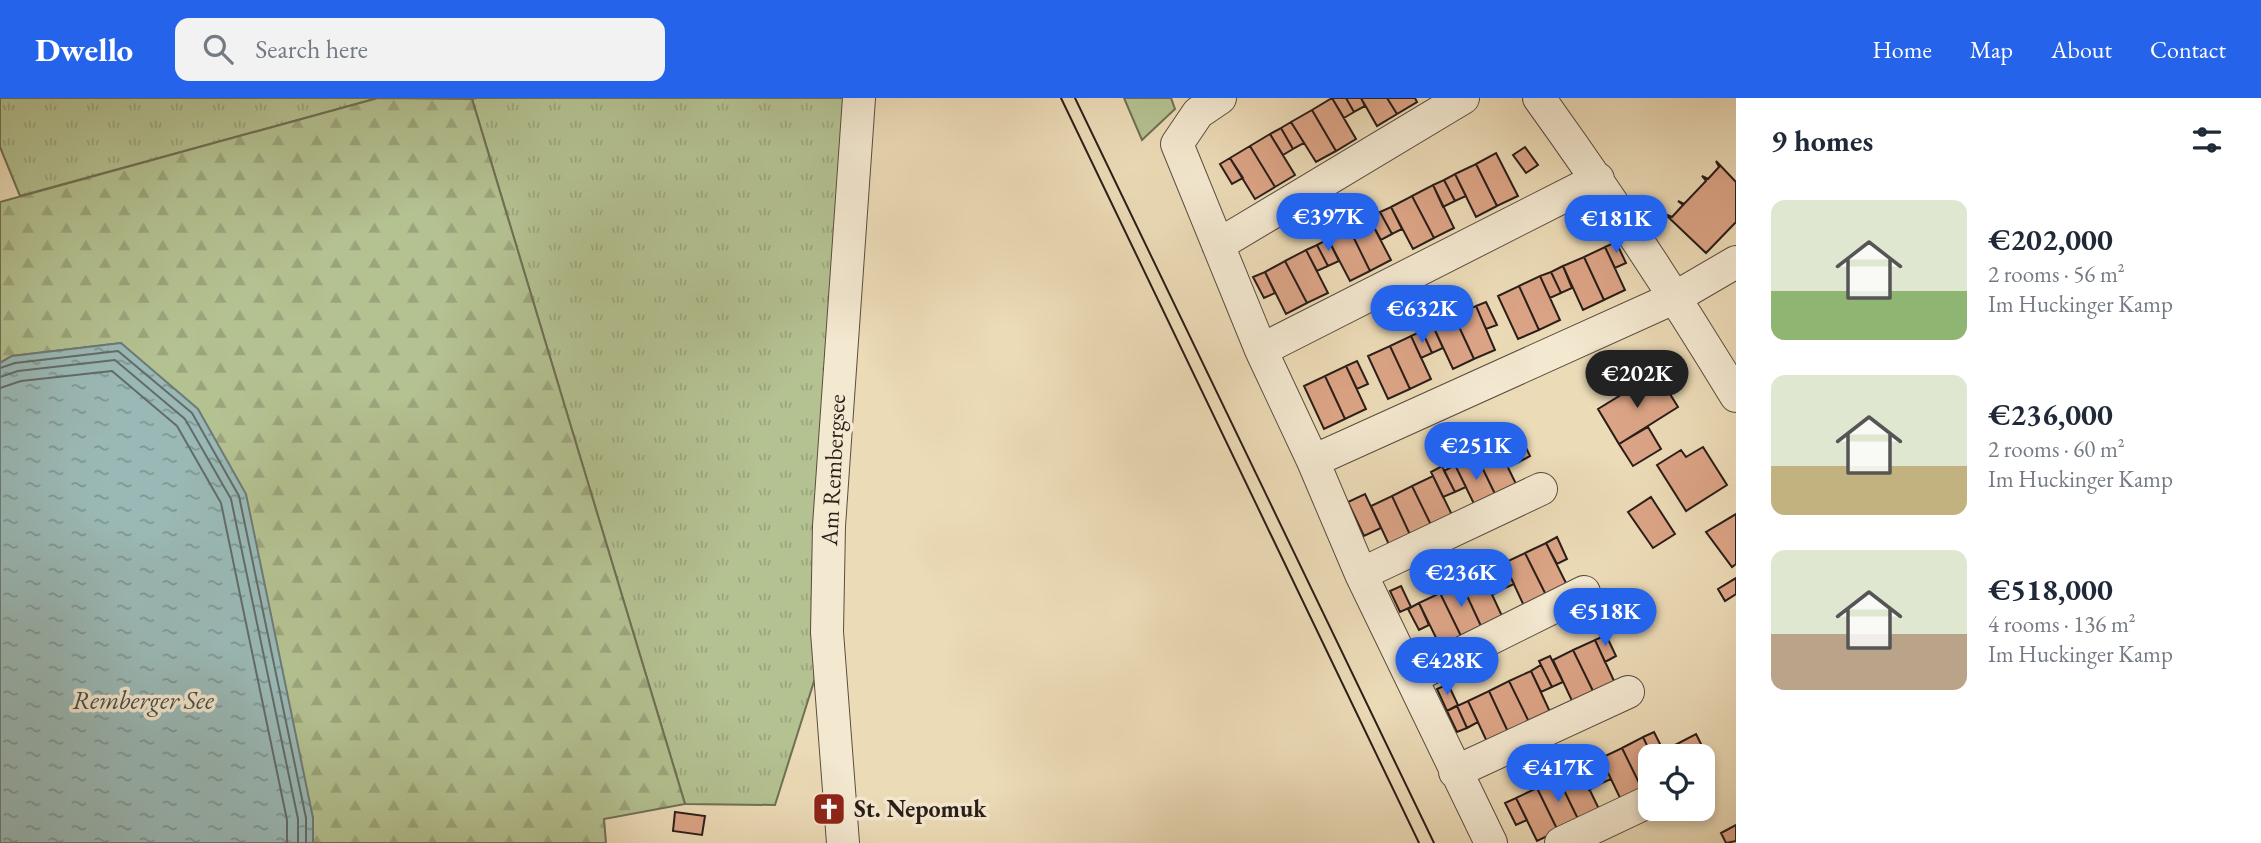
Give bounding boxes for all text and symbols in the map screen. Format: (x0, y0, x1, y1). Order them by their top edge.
search box (175, 18, 665, 81)
text: Dwello (35, 28, 133, 71)
icon: search (199, 30, 237, 68)
text: Search here (255, 32, 368, 66)
text: Home (1872, 34, 1932, 65)
text: Map (1970, 34, 2013, 65)
text: About (2051, 34, 2112, 65)
text: Contact (2150, 34, 2226, 65)
text: 9 homes (1771, 121, 1873, 160)
icon: filters (2188, 121, 2226, 159)
pin: €397K (1279, 194, 1377, 253)
pin: €181K (1567, 195, 1665, 255)
text: €397K (1292, 201, 1364, 231)
text: €181K (1580, 203, 1652, 233)
text: €202,000 (1988, 220, 2113, 259)
icon: home (1827, 228, 1911, 312)
text: 2 rooms · 56 m² (1988, 259, 2125, 289)
pin: €632K (1373, 286, 1471, 345)
text: Im Huckinger Kamp (1988, 289, 2173, 319)
text: €632K (1386, 293, 1458, 323)
pin: €202K (1588, 350, 1686, 410)
text: €202K (1601, 358, 1673, 388)
street label: Am Rembergsee (813, 393, 852, 548)
text: €236,000 (1988, 395, 2113, 434)
icon: home (1827, 403, 1911, 487)
pin: €251K (1427, 422, 1525, 482)
text: €251K (1440, 430, 1512, 460)
text: 2 rooms · 60 m² (1988, 434, 2125, 464)
text: Im Huckinger Kamp (1988, 464, 2173, 494)
pin: €236K (1412, 550, 1510, 609)
text: €236K (1425, 557, 1497, 587)
text: €518,000 (1988, 570, 2113, 609)
icon: home (1827, 578, 1911, 662)
pin: €518K (1556, 588, 1654, 648)
text: €518K (1569, 596, 1641, 626)
text: 4 rooms · 136 m² (1988, 609, 2136, 639)
pin: €428K (1398, 638, 1496, 697)
text: Im Huckinger Kamp (1988, 639, 2173, 669)
text: €428K (1411, 645, 1483, 675)
water label: Remberger See (72, 683, 215, 717)
pin: €417K (1509, 744, 1607, 804)
map controls (1638, 744, 1715, 821)
button: locate (1638, 744, 1715, 821)
text: €417K (1522, 752, 1594, 782)
church icon: St. Nepomuk (810, 790, 848, 828)
place label: St. Nepomuk (854, 793, 987, 824)

